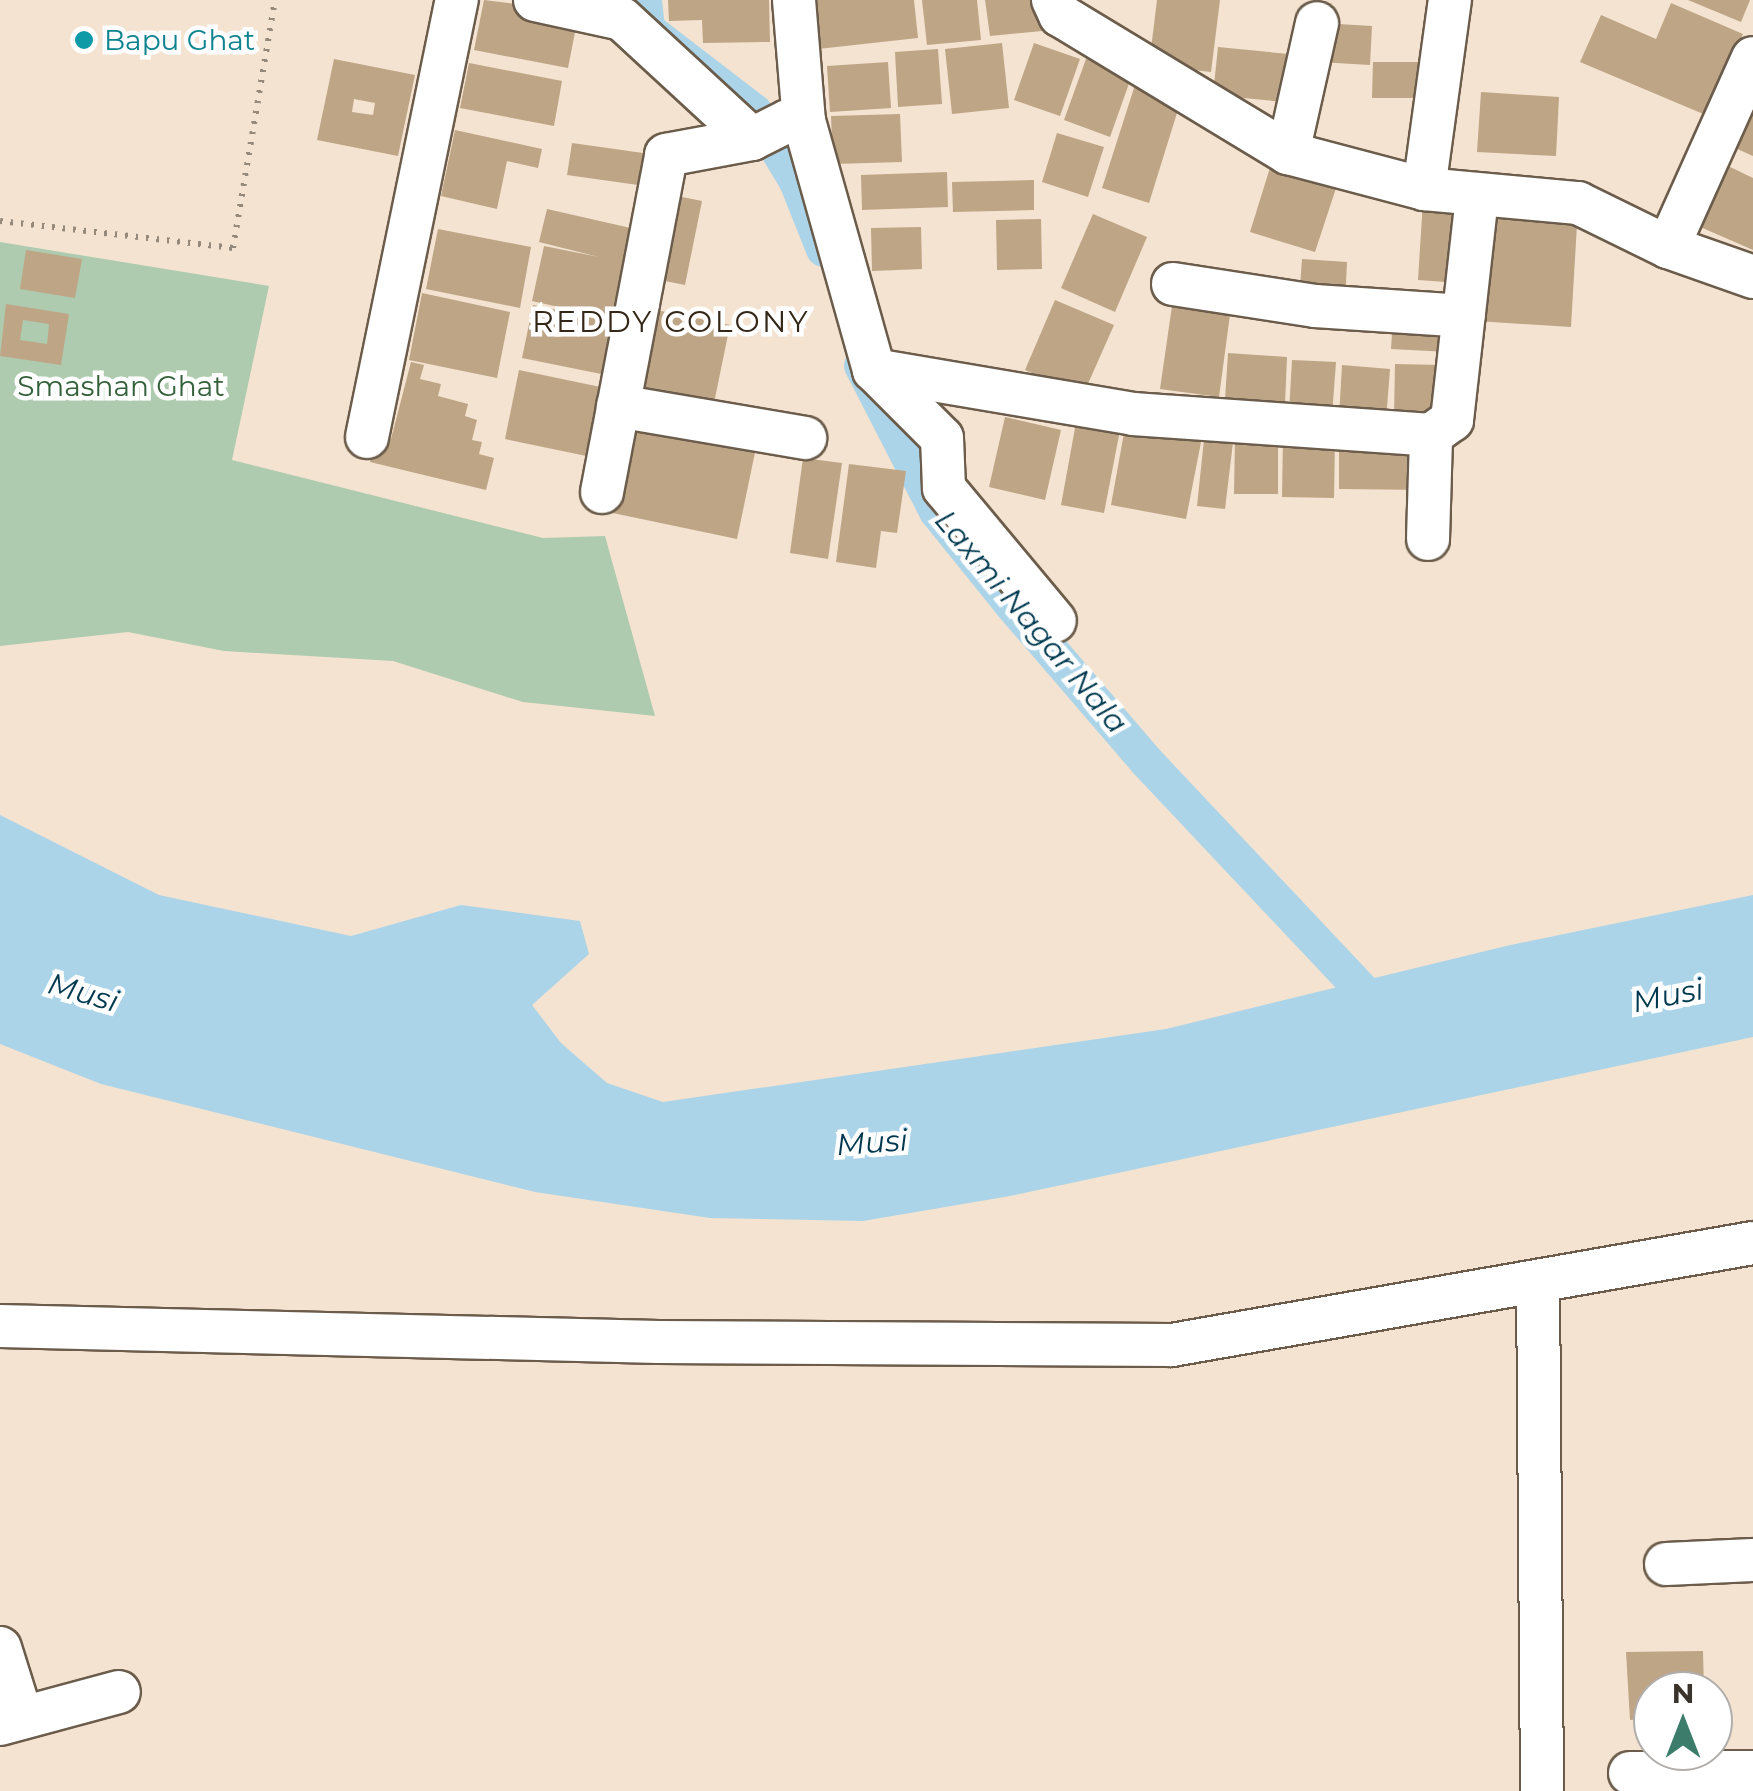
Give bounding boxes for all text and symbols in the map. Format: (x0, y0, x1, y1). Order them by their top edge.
place label: Bapu Ghat (104, 23, 255, 57)
marker: Bapu Ghat (73, 29, 95, 51)
district label: REDDY COLONY (532, 304, 810, 340)
park label: Smashan Ghat (17, 369, 225, 403)
water label: Laxmi Nagar Nala (927, 503, 1135, 741)
water label: Musi (44, 966, 122, 1020)
water label: Musi (1629, 972, 1707, 1020)
water label: Musi (835, 1123, 909, 1163)
north arrow (1633, 1671, 1733, 1771)
text: N (1672, 1676, 1694, 1710)

